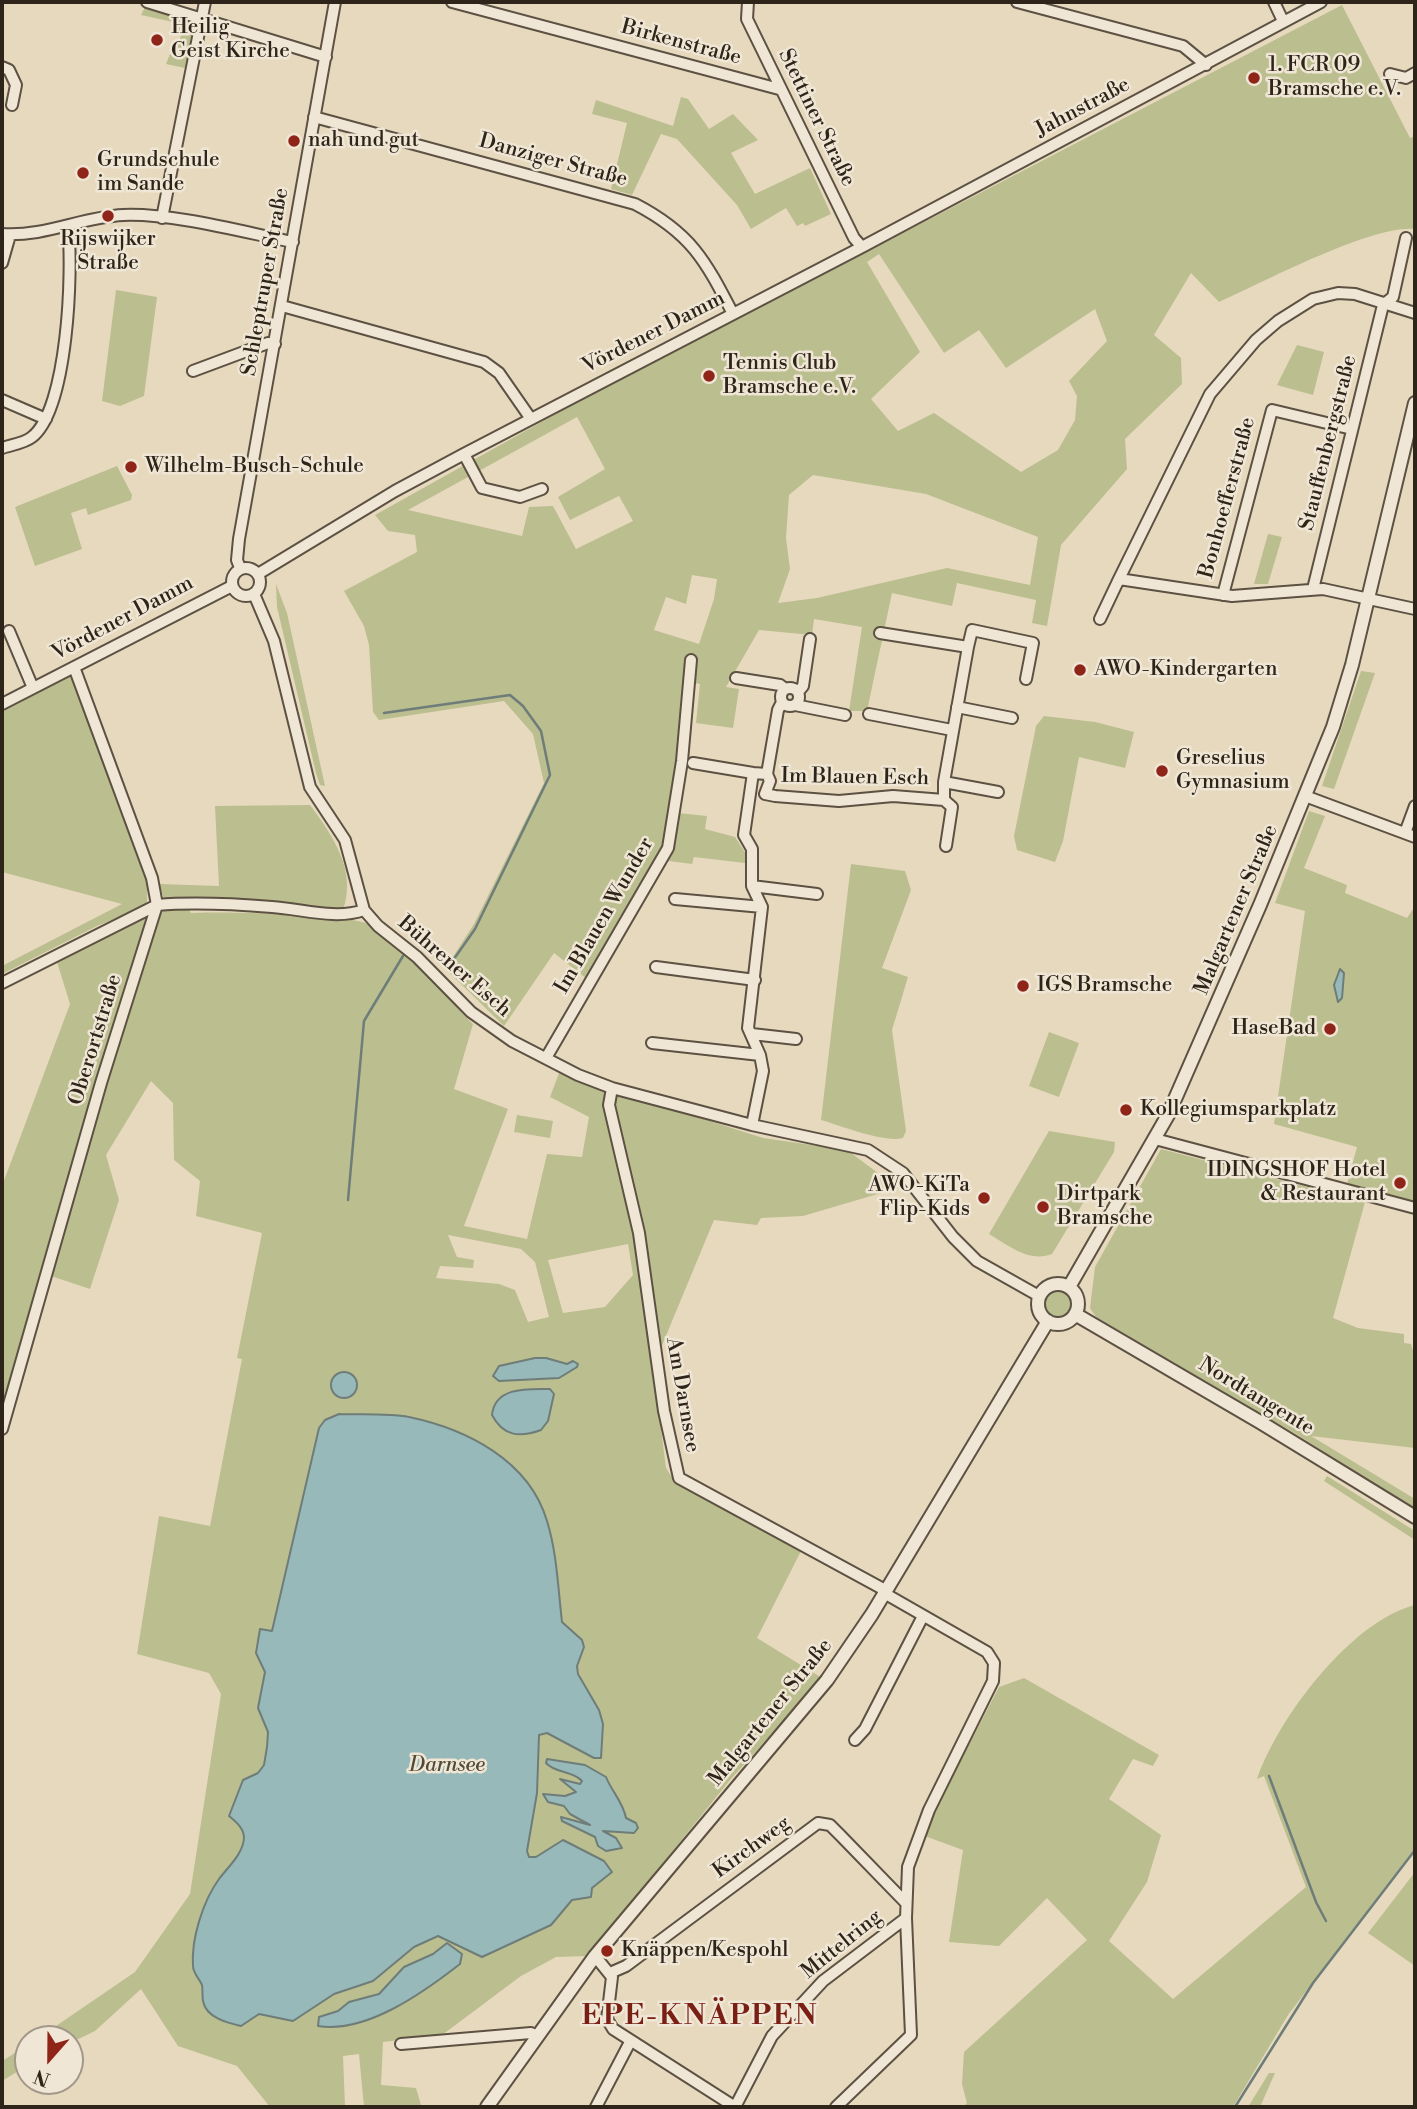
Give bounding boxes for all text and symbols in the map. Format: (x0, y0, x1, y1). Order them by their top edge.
place label: Heilig Geist Kirche (171, 15, 290, 65)
street label: Birkenstraße (618, 15, 744, 71)
marker: Heilig Geist Kirche (149, 32, 165, 48)
street label: Stettiner Straße (772, 45, 860, 191)
place label: 1. FCR 09 Bramsche e.V. (1268, 53, 1401, 103)
marker: 1. FCR 09 Bramsche e.V. (1246, 70, 1262, 86)
street label: Jahnstraße (1031, 73, 1135, 143)
place label: nah und gut (308, 128, 419, 154)
street label: Danziger Straße (476, 129, 630, 193)
marker: nah und gut (286, 133, 302, 149)
place label: Grundschule im Sande (97, 148, 219, 198)
marker: Grundschule im Sande (75, 165, 91, 181)
street label: Schleptruper Straße (237, 186, 295, 378)
marker: Rijswijker Straße (100, 208, 116, 224)
place label: Rijswijker Straße (60, 227, 156, 277)
street label: Vördener Damm (578, 286, 730, 380)
place label: Tennis Club Bramsche e.V. (723, 351, 856, 401)
street label: Stauffenbergstraße (1295, 353, 1363, 533)
marker: Tennis Club Bramsche e.V. (701, 368, 717, 384)
street label: Bonhoefferstraße (1194, 415, 1262, 581)
place label: Wilhelm-Busch-Schule (145, 454, 364, 480)
marker: Wilhelm-Busch-Schule (123, 459, 139, 475)
street label: Vördener Damm (48, 571, 198, 667)
place label: AWO-Kindergarten (1094, 657, 1277, 683)
marker: AWO-Kindergarten (1072, 662, 1088, 678)
place label: Greselius Gymnasium (1176, 746, 1290, 796)
marker: Greselius Gymnasium (1154, 763, 1170, 779)
street label: Im Blauen Esch (781, 764, 929, 792)
street label: Malgartener Straße (1190, 821, 1284, 999)
street label: Im Blauen Wunder (550, 833, 660, 999)
street label: Bührener Esch (392, 911, 516, 1023)
street label: Oberortstraße (64, 972, 128, 1108)
place label: IGS Bramsche (1037, 973, 1172, 999)
marker: IGS Bramsche (1015, 978, 1031, 994)
place label: HaseBad (1231, 1016, 1316, 1042)
marker: HaseBad (1322, 1021, 1338, 1037)
place label: Kollegiumsparkplatz (1140, 1097, 1336, 1123)
marker: Kollegiumsparkplatz (1118, 1102, 1134, 1118)
place label: IDINGSHOF Hotel & Restaurant (1207, 1158, 1386, 1208)
place label: AWO-KiTa Flip-Kids (868, 1173, 970, 1223)
marker: IDINGSHOF Hotel & Restaurant (1392, 1175, 1408, 1191)
place label: Dirtpark Bramsche (1057, 1182, 1153, 1232)
marker: AWO-KiTa Flip-Kids (976, 1190, 992, 1206)
marker: Dirtpark Bramsche (1035, 1199, 1051, 1215)
street label: Am Darnsee (659, 1335, 705, 1455)
street label: Nordtangente (1194, 1353, 1318, 1441)
street label: Malgartener Straße (704, 1634, 838, 1792)
park label: Darnsee (409, 1753, 485, 1779)
street label: Kirchweg (708, 1811, 796, 1885)
street label: Mittelring (797, 1905, 887, 1985)
place label: Knäppen/Kespohl (621, 1938, 789, 1964)
marker: Knäppen/Kespohl (599, 1943, 615, 1959)
district label: EPE-KNÄPPEN (583, 2000, 817, 2034)
north arrow (14, 2025, 84, 2095)
text: N (31, 2064, 54, 2092)

